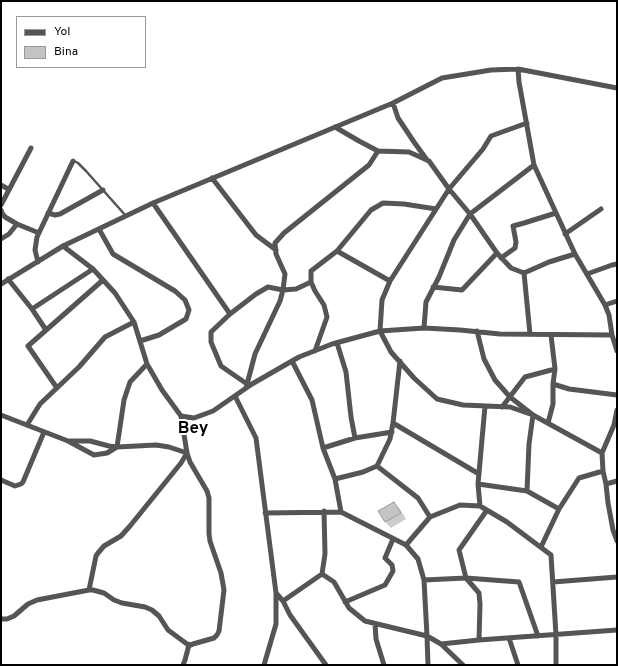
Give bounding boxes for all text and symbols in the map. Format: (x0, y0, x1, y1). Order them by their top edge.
legend (16, 16, 146, 68)
text: Yol (54, 24, 70, 40)
text: Bina (54, 44, 78, 60)
district label: Bey (178, 420, 208, 440)

